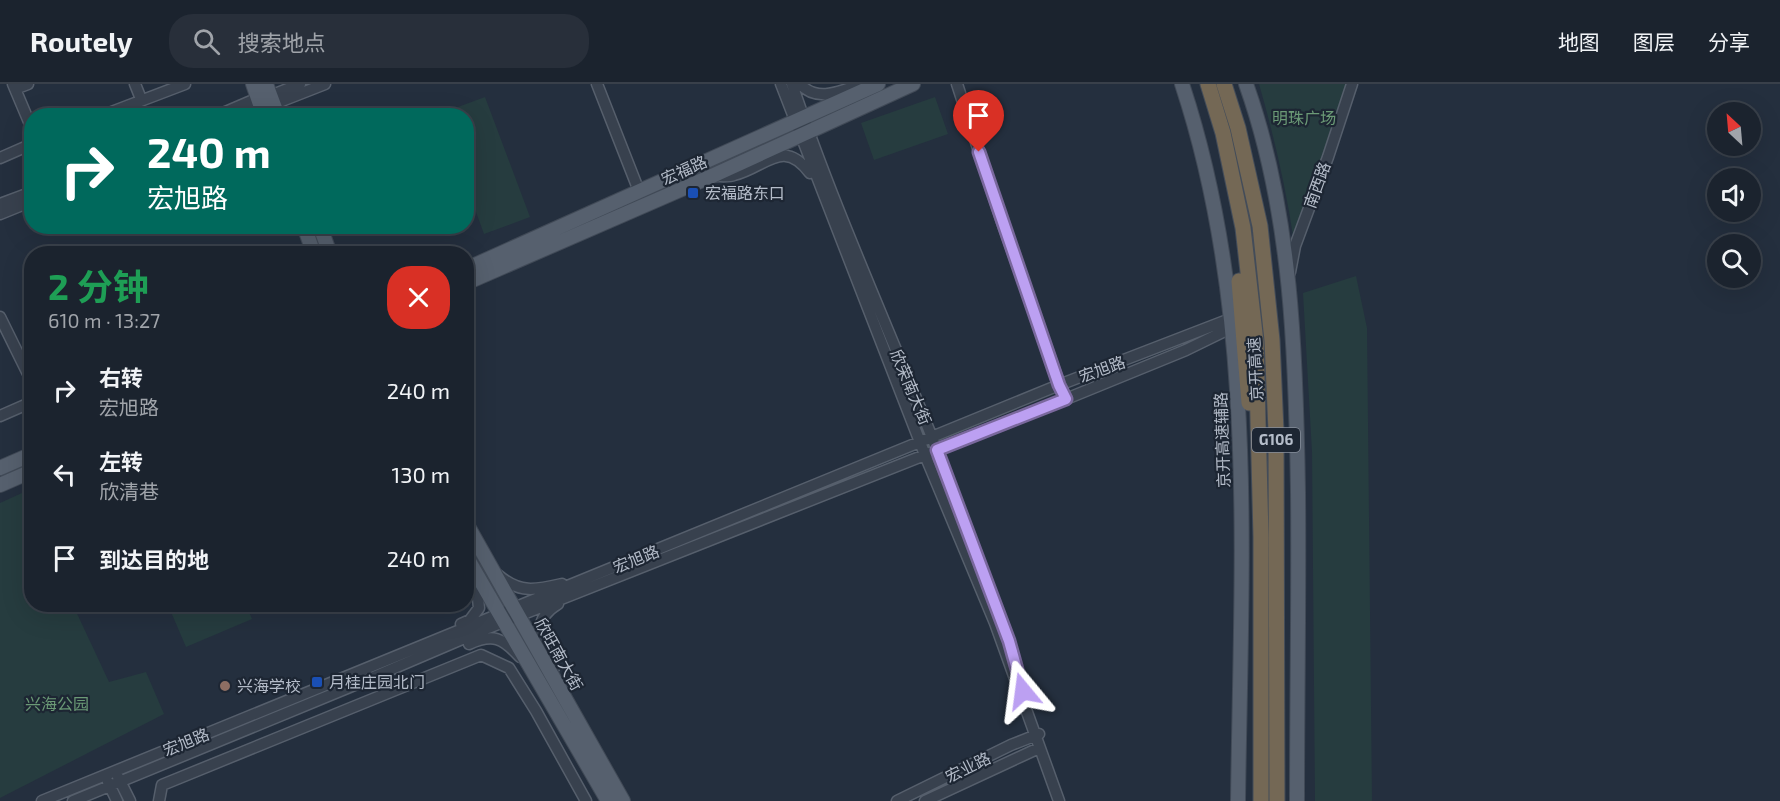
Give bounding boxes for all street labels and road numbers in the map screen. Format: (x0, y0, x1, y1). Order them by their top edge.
street label: 宏福路 (658, 151, 710, 188)
street label: 南西路 (1299, 159, 1334, 211)
street label: 京开高速 (1243, 337, 1266, 401)
street label: 欣荣南大街 (887, 346, 936, 427)
street label: 宏旭路 (1076, 351, 1128, 386)
street label: 京开高速辅路 (1210, 392, 1233, 488)
road number: G106 (1252, 428, 1300, 452)
street label: 宏旭路 (610, 541, 662, 576)
street label: 欣旺南大街 (532, 614, 587, 693)
street label: 宏旭路 (160, 724, 212, 759)
street label: 宏业路 (942, 747, 994, 786)

